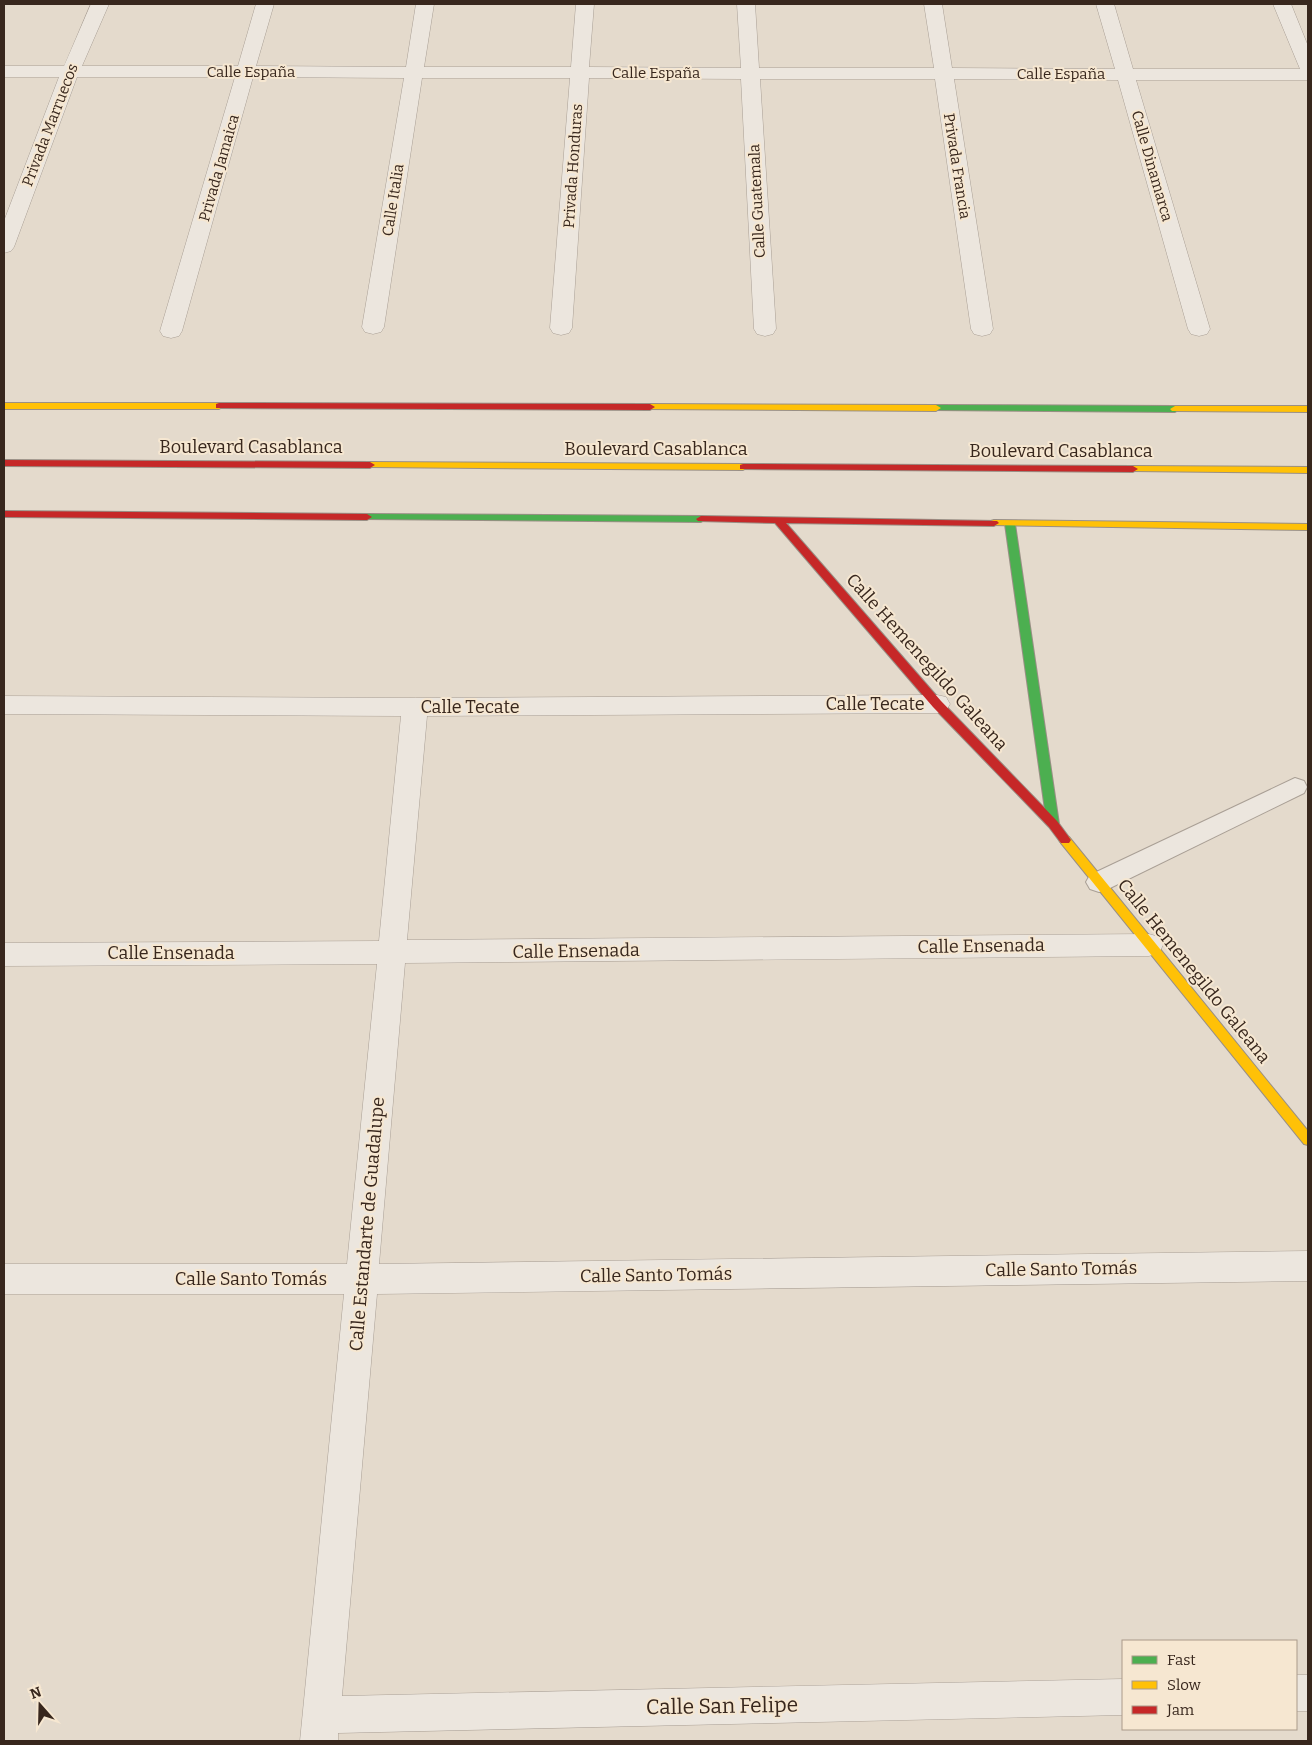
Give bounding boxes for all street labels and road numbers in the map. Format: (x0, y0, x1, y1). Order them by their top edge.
street label: Privada Marruecos (18, 61, 82, 189)
street label: Calle España (207, 63, 295, 81)
street label: Calle España (612, 64, 700, 82)
street label: Calle España (1017, 65, 1105, 83)
street label: Privada Honduras (560, 103, 586, 229)
street label: Calle Dinamarca (1128, 108, 1176, 224)
street label: Privada Jamaica (195, 112, 243, 224)
street label: Privada Francia (940, 112, 974, 220)
street label: Calle Guatemala (745, 144, 769, 258)
street label: Calle Italia (378, 163, 408, 237)
street label: Boulevard Casablanca (159, 436, 343, 458)
street label: Boulevard Casablanca (564, 438, 748, 460)
street label: Boulevard Casablanca (969, 440, 1153, 462)
street label: Calle Hemenegildo Galeana (842, 569, 1013, 755)
street label: Calle Tecate (825, 693, 925, 715)
street label: Calle Tecate (420, 696, 520, 718)
street label: Calle Hemenegildo Galeana (1113, 874, 1275, 1068)
street label: Calle Ensenada (917, 934, 1045, 958)
street label: Calle Ensenada (512, 939, 640, 963)
street label: Calle Ensenada (107, 942, 235, 964)
street label: Calle Estandarte de Guadalupe (345, 1096, 389, 1352)
street label: Calle Santo Tomás (985, 1257, 1137, 1281)
street label: Calle Santo Tomás (580, 1263, 732, 1287)
street label: Calle Santo Tomás (175, 1268, 327, 1290)
street label: Calle San Felipe (646, 1692, 798, 1720)

